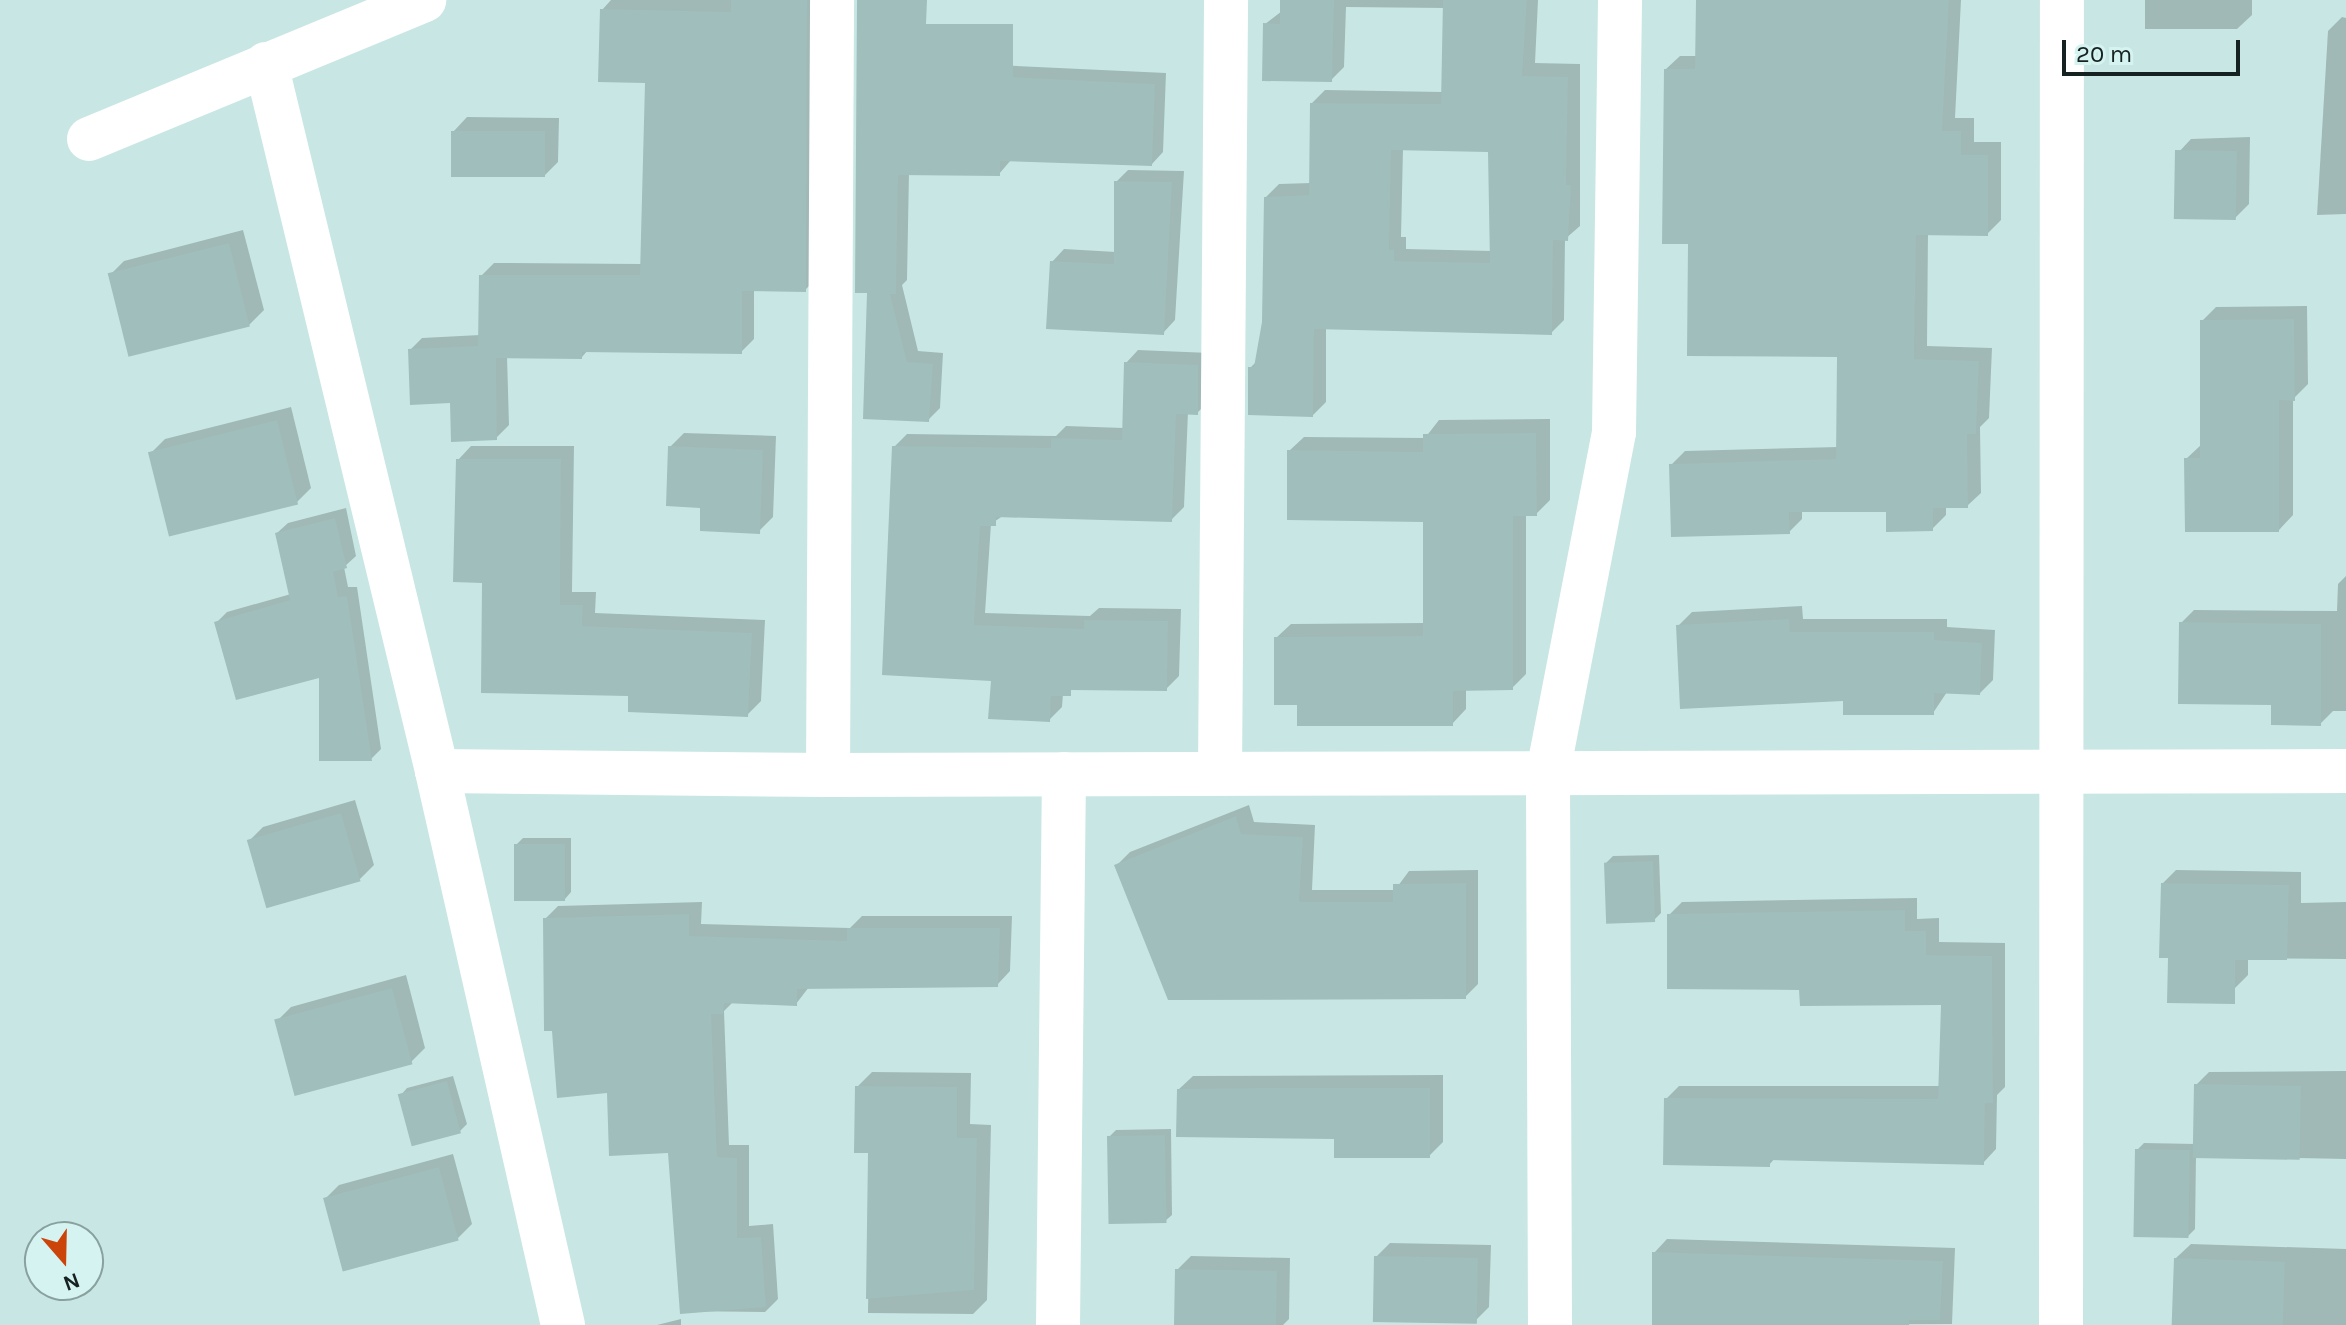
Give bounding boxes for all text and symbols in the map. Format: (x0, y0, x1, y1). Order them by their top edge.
scale bar (2066, 24, 2244, 74)
text: 20 m (2076, 40, 2132, 68)
north arrow (24, 1221, 104, 1301)
text: N (60, 1267, 83, 1297)

